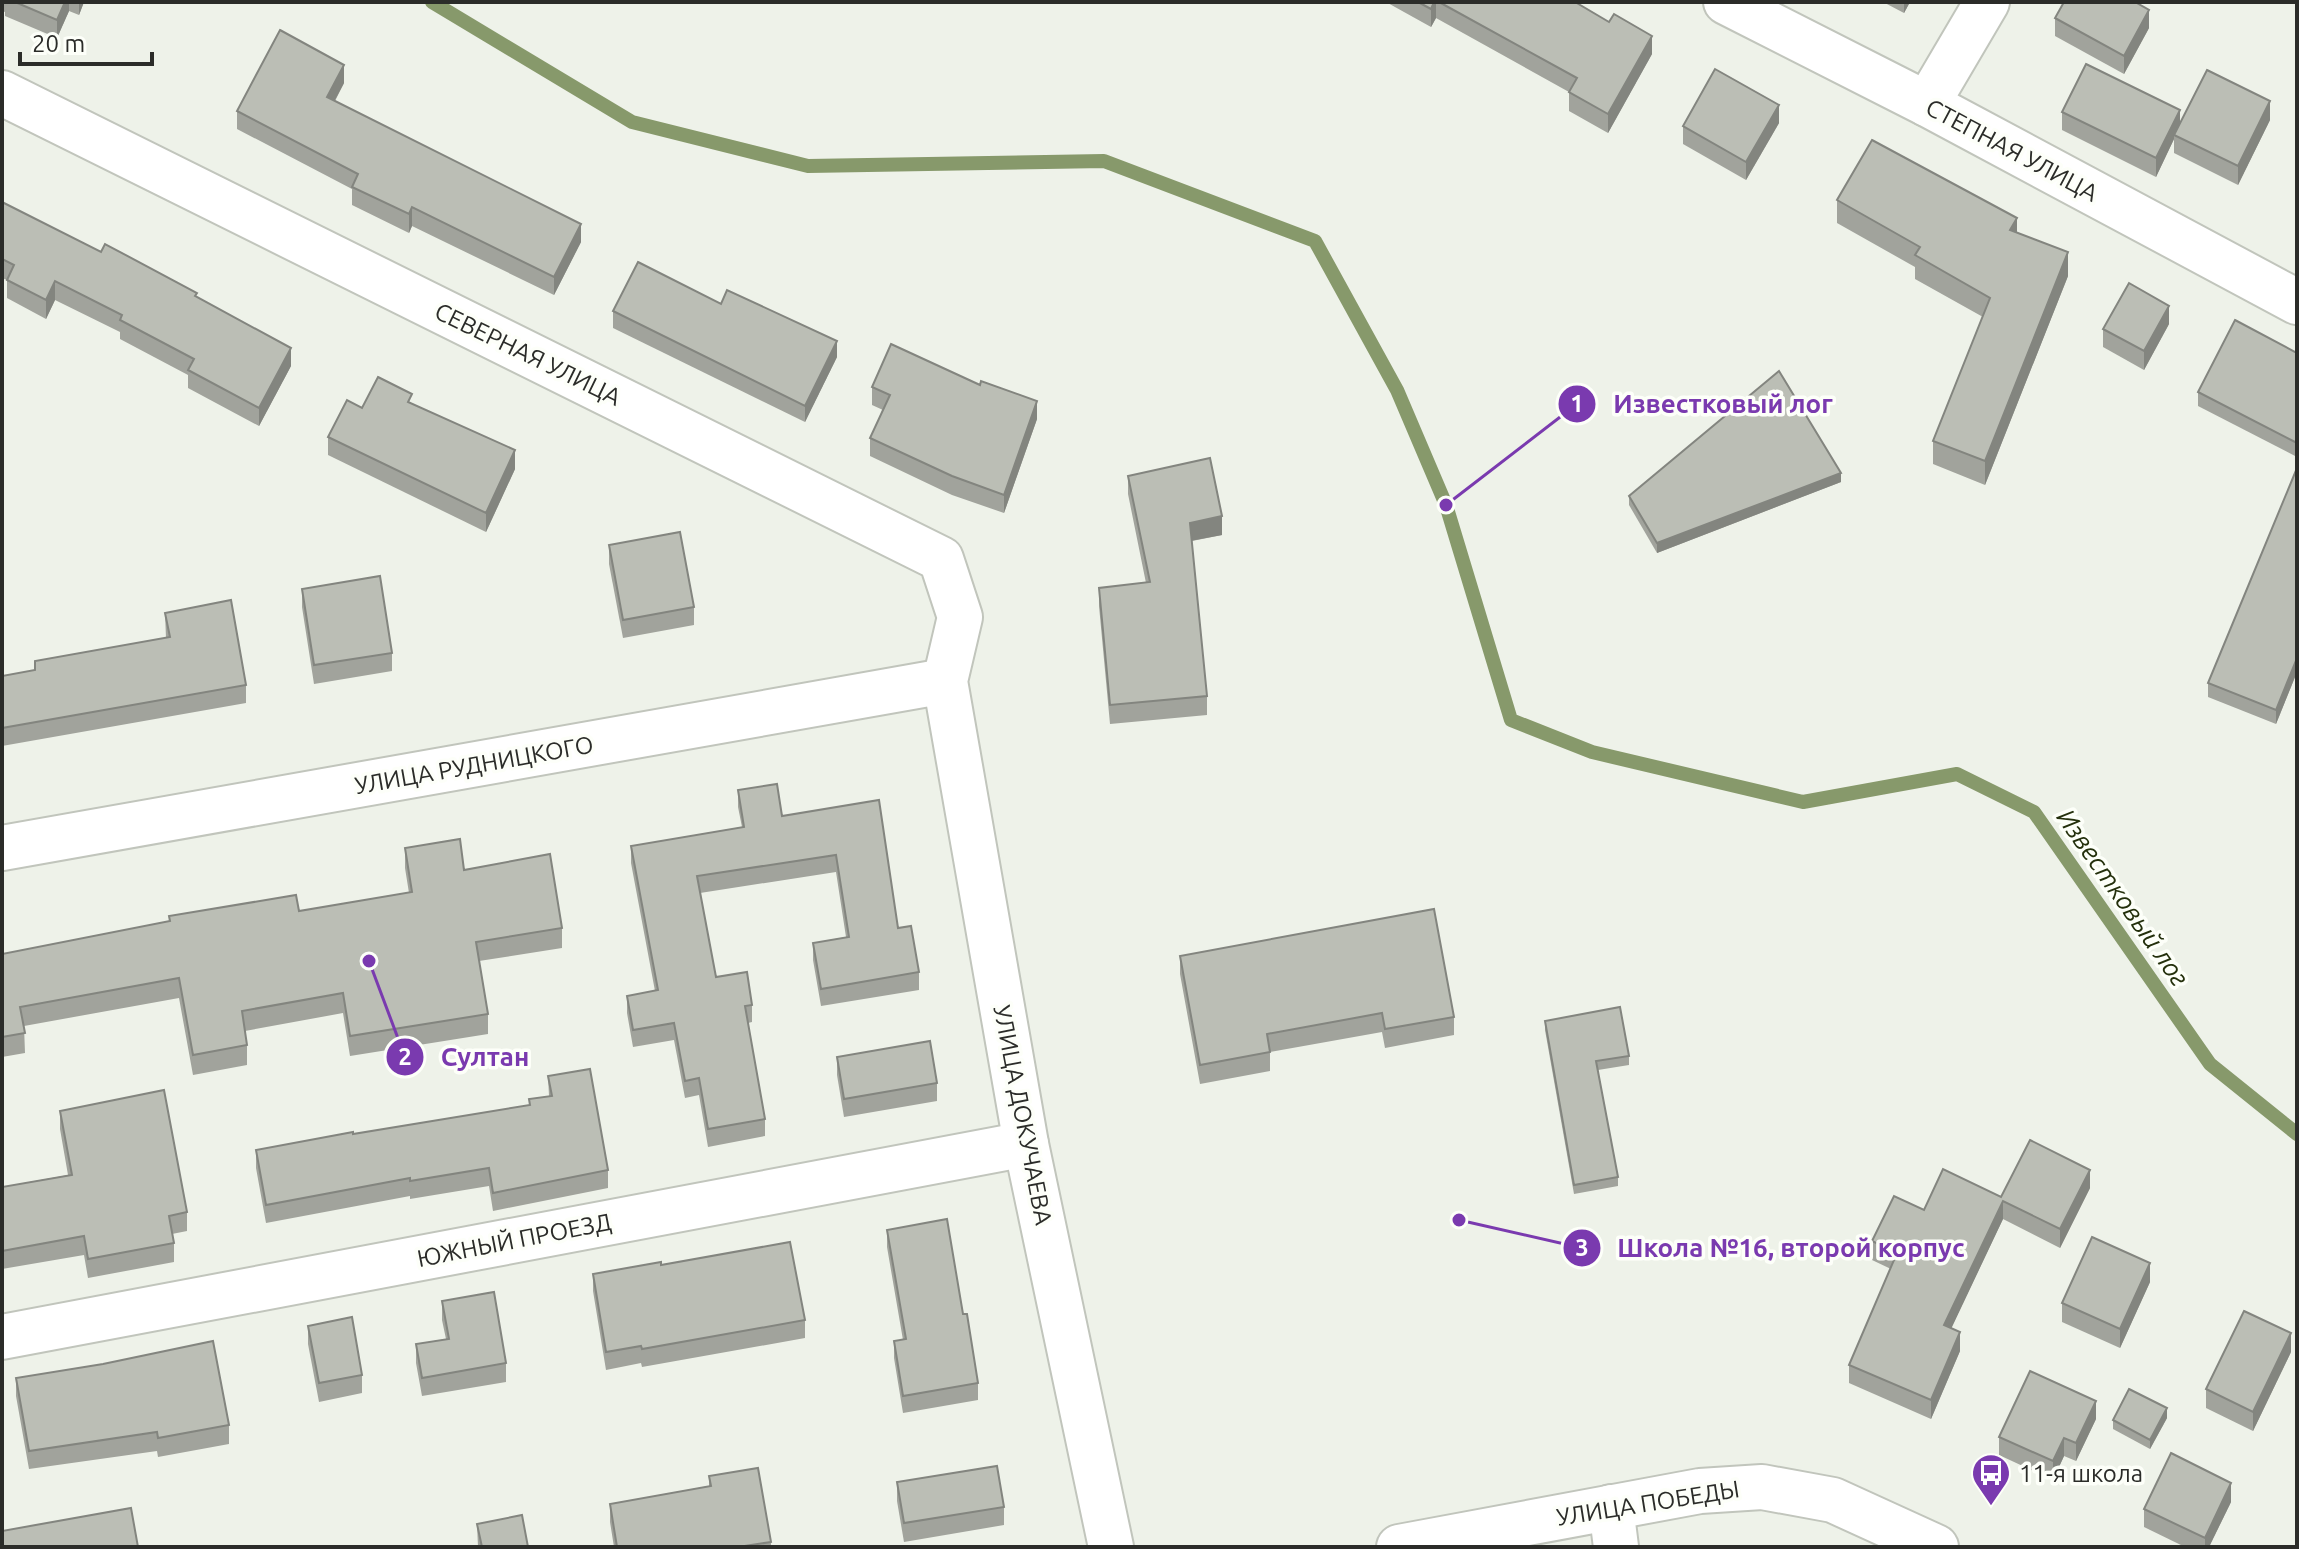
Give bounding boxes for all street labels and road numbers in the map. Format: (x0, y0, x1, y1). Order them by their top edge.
street label: СТЕПНАЯ УЛИЦА (1921, 93, 2103, 207)
street label: СЕВЕРНАЯ УЛИЦА (431, 297, 626, 411)
street label: УЛИЦА РУДНИЦКОГО (353, 731, 595, 799)
street label: УЛИЦА ДОКУЧАЕВА (988, 1003, 1058, 1228)
street label: ЮЖНЫЙ ПРОЕЗД (415, 1207, 613, 1272)
street label: УЛИЦА ПОБЕДЫ (1555, 1475, 1741, 1531)

